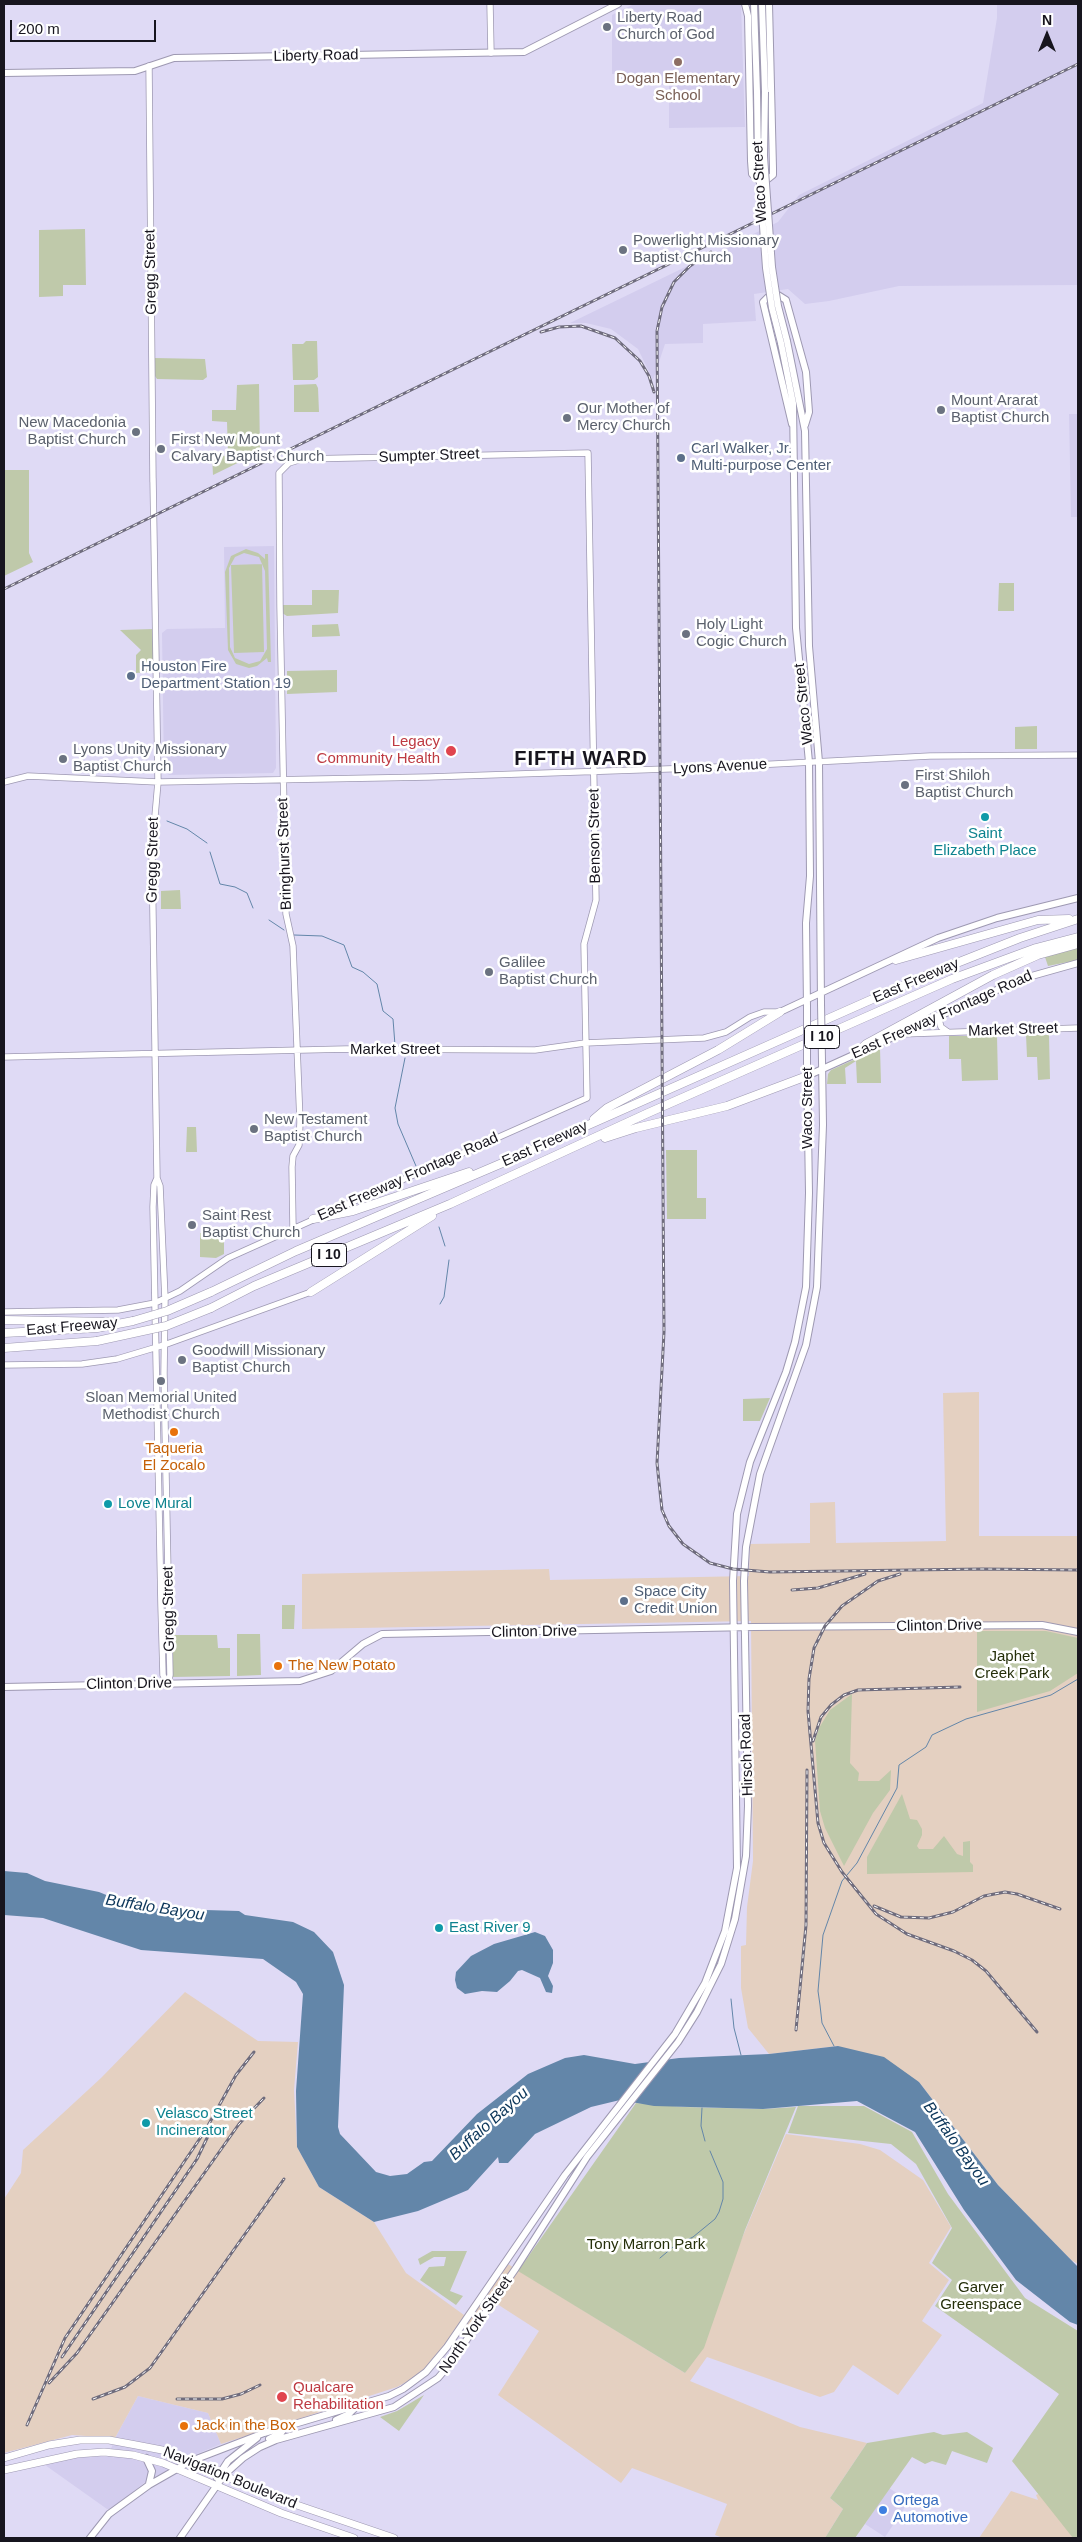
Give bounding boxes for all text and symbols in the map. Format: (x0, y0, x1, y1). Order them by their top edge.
place label: Liberty Road Church of God (617, 9, 715, 44)
scale bar (12, 10, 159, 42)
north arrow (1022, 10, 1072, 60)
text: N (1042, 12, 1052, 28)
text: 200 m (18, 20, 60, 37)
marker: Liberty Road Church of God (601, 21, 613, 33)
street label: Liberty Road (273, 46, 359, 66)
marker: Dogan Elementary School (672, 56, 684, 68)
place label: Dogan Elementary School (616, 70, 740, 105)
street label: Waco Street (749, 141, 771, 223)
street label: Gregg Street (141, 229, 161, 315)
place label: Powerlight Missionary Baptist Church (633, 232, 779, 267)
marker: Powerlight Missionary Baptist Church (617, 244, 629, 256)
place label: Mount Ararat Baptist Church (951, 392, 1049, 427)
place label: Our Mother of Mercy Church (577, 400, 670, 435)
marker: Mount Ararat Baptist Church (935, 404, 947, 416)
marker: Our Mother of Mercy Church (561, 412, 573, 424)
place label: New Macedonia Baptist Church (18, 414, 126, 449)
marker: New Macedonia Baptist Church (130, 426, 142, 438)
place label: First New Mount Calvary Baptist Church (171, 431, 324, 466)
place label: Carl Walker, Jr. Multi-purpose Center (691, 440, 831, 475)
marker: First New Mount Calvary Baptist Church (155, 443, 167, 455)
street label: Sumpter Street (378, 445, 480, 467)
marker: Carl Walker, Jr. Multi-purpose Center (675, 452, 687, 464)
place label: Holy Light Cogic Church (696, 616, 787, 651)
marker: Holy Light Cogic Church (680, 628, 692, 640)
place label: Houston Fire Department Station 19 (141, 658, 291, 693)
street label: Waco Street (791, 662, 817, 746)
marker: Houston Fire Department Station 19 (125, 670, 137, 682)
place label: Legacy Community Health (317, 733, 440, 768)
place label: Lyons Unity Missionary Baptist Church (73, 741, 227, 776)
marker: Legacy Community Health (444, 744, 458, 758)
district label: FIFTH WARD (513, 747, 649, 771)
marker: Lyons Unity Missionary Baptist Church (57, 753, 69, 765)
street label: Lyons Avenue (672, 756, 768, 778)
place label: First Shiloh Baptist Church (915, 767, 1013, 802)
marker: First Shiloh Baptist Church (899, 779, 911, 791)
street label: Benson Street (585, 788, 605, 884)
street label: Bringhurst Street (274, 797, 296, 911)
marker: Saint Elizabeth Place (979, 811, 991, 823)
street label: Gregg Street (143, 817, 163, 903)
place label: Saint Elizabeth Place (933, 825, 1037, 860)
place label: Galilee Baptist Church (499, 954, 597, 989)
street label: East Freeway (870, 955, 962, 1007)
marker: Galilee Baptist Church (483, 966, 495, 978)
street label: East Freeway Frontage Road (849, 967, 1035, 1063)
street label: Market Street (968, 1019, 1058, 1041)
road number: I 10 (804, 1026, 840, 1048)
street label: Market Street (350, 1041, 440, 1059)
street label: Waco Street (799, 1067, 817, 1149)
place label: New Testament Baptist Church (264, 1111, 367, 1146)
street label: East Freeway (499, 1117, 591, 1171)
marker: New Testament Baptist Church (248, 1123, 260, 1135)
street label: East Freeway Frontage Road (315, 1129, 501, 1225)
place label: Saint Rest Baptist Church (202, 1207, 300, 1242)
marker: Saint Rest Baptist Church (186, 1219, 198, 1231)
road number: I 10 (312, 1244, 346, 1266)
street label: East Freeway (26, 1314, 118, 1340)
place label: Goodwill Missionary Baptist Church (192, 1342, 325, 1377)
marker: Goodwill Missionary Baptist Church (176, 1354, 188, 1366)
marker: Sloan Memorial United Methodist Church (155, 1375, 167, 1387)
place label: Sloan Memorial United Methodist Church (85, 1389, 237, 1424)
marker: Taqueria El Zocalo (168, 1426, 180, 1438)
place label: Taqueria El Zocalo (143, 1440, 205, 1475)
place label: Love Mural (118, 1495, 192, 1513)
marker: Love Mural (102, 1498, 114, 1510)
street label: Gregg Street (159, 1566, 179, 1652)
place label: Space City Credit Union (634, 1583, 717, 1618)
marker: Space City Credit Union (618, 1595, 630, 1607)
street label: Clinton Drive (896, 1616, 982, 1636)
street label: Clinton Drive (491, 1622, 577, 1642)
park label: Japhet Creek Park (974, 1648, 1050, 1683)
place label: The New Potato (288, 1657, 396, 1675)
marker: The New Potato (272, 1660, 284, 1672)
street label: Clinton Drive (86, 1674, 172, 1694)
street label: Hirsch Road (737, 1713, 757, 1797)
water label: Buffalo Bayou (104, 1891, 206, 1925)
place label: East River 9 (449, 1919, 531, 1937)
marker: East River 9 (433, 1922, 445, 1934)
water label: Buffalo Bayou (446, 2084, 532, 2164)
water label: Buffalo Bayou (919, 2098, 993, 2190)
place label: Velasco Street Incinerator (156, 2105, 253, 2140)
marker: Velasco Street Incinerator (140, 2117, 152, 2129)
park label: Tony Marron Park (587, 2236, 705, 2254)
street label: North York Street (436, 2273, 516, 2377)
park label: Garver Greenspace (940, 2279, 1022, 2314)
place label: Qualcare Rehabilitation (293, 2379, 384, 2414)
marker: Qualcare Rehabilitation (275, 2390, 289, 2404)
place label: Jack in the Box (194, 2417, 296, 2435)
marker: Jack in the Box (178, 2420, 190, 2432)
street label: Navigation Boulevard (161, 2443, 299, 2513)
place label: Ortega Automotive (893, 2492, 968, 2527)
marker: Ortega Automotive (877, 2504, 889, 2516)

